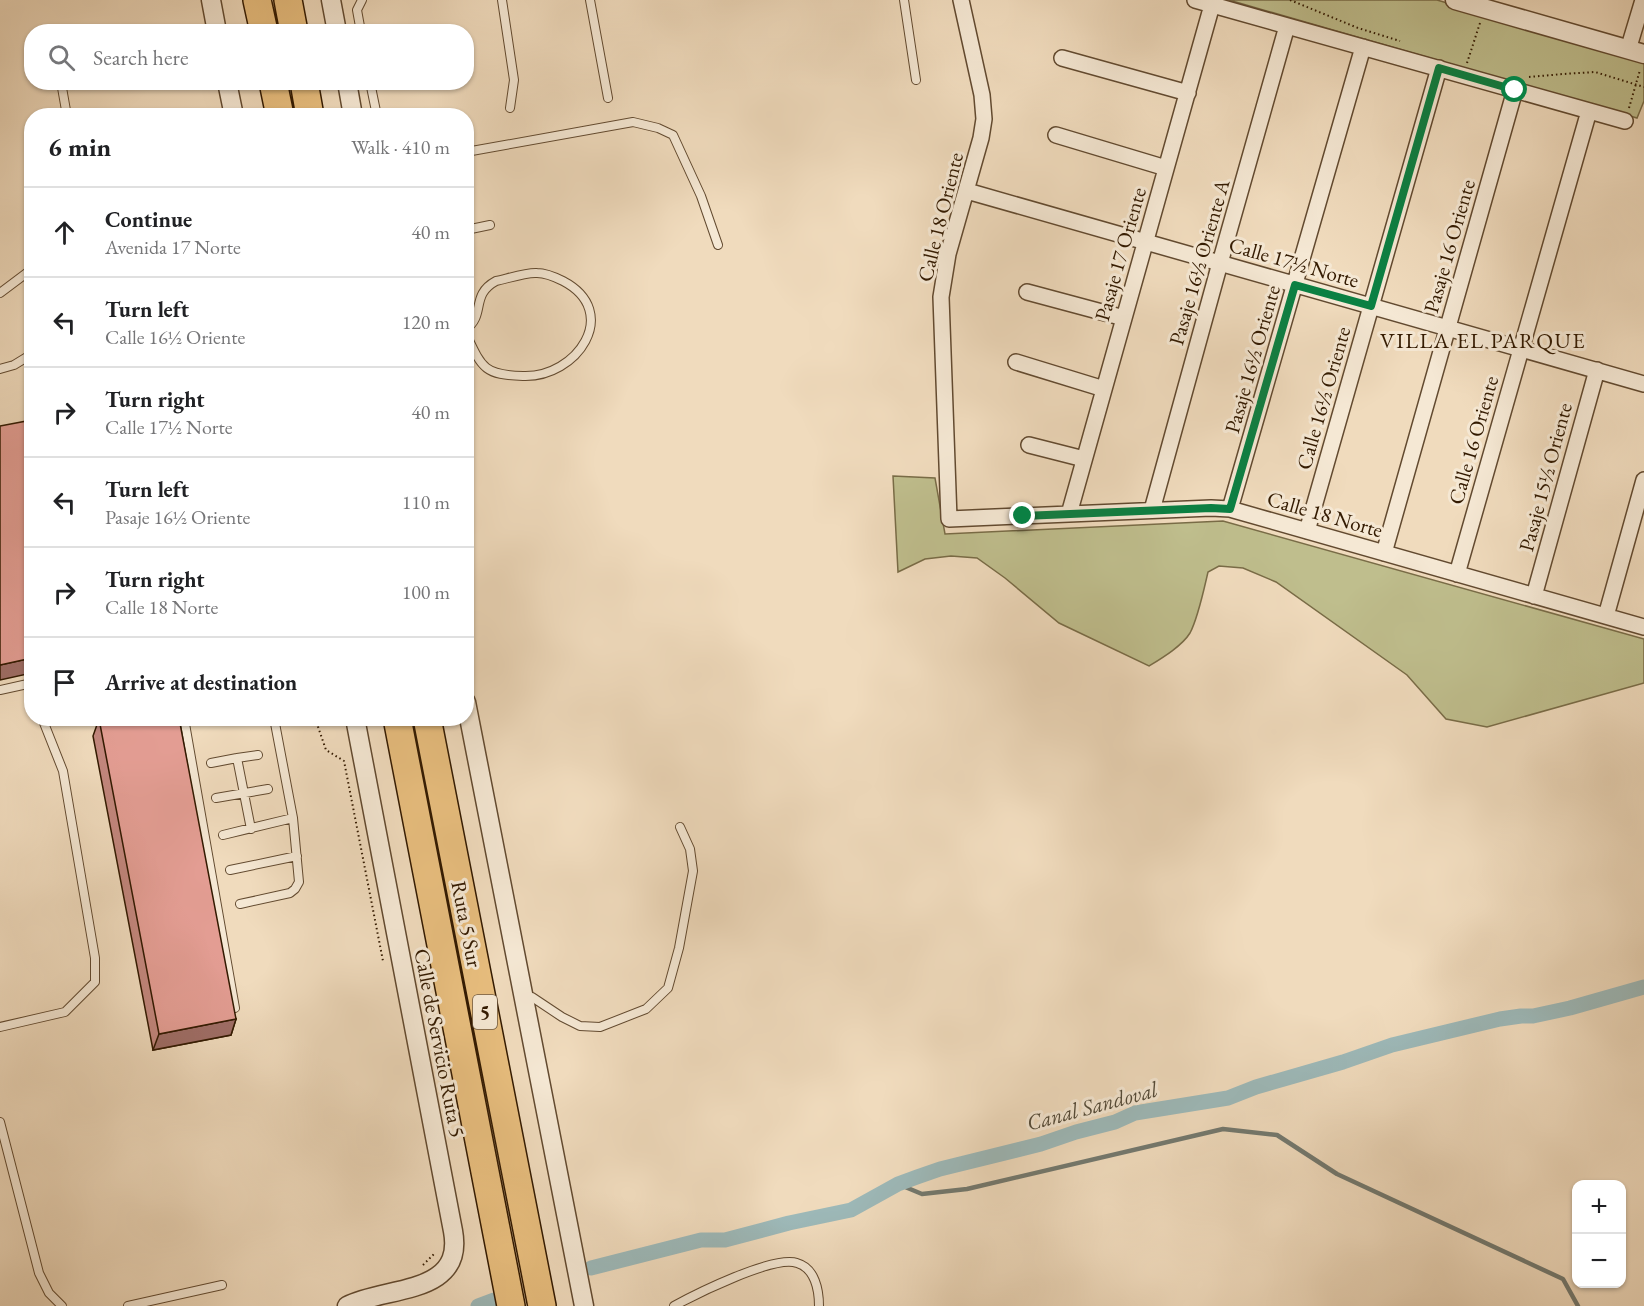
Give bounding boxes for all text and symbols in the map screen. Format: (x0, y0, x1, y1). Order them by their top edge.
search box (24, 24, 474, 90)
icon: search (45, 41, 78, 74)
text: Search here (93, 43, 188, 72)
route start (1501, 76, 1527, 102)
text: 6 min (48, 130, 111, 164)
text: Walk · 410 m (351, 134, 450, 160)
street label: Calle 18 Oriente (911, 150, 969, 284)
street label: Pasaje 16½ Oriente A (1162, 175, 1236, 348)
street label: Pasaje 16 Oriente (1417, 176, 1481, 316)
street label: Pasaje 17 Oriente (1088, 184, 1152, 324)
text: Continue (105, 205, 192, 234)
icon: ahead (48, 216, 81, 249)
text: 40 m (411, 219, 450, 245)
street label: Calle 17½ Norte (1226, 231, 1362, 293)
text: Avenida 17 Norte (105, 234, 241, 260)
street label: Pasaje 16½ Oriente (1218, 282, 1286, 436)
text: Turn left (105, 295, 189, 324)
icon: left (48, 306, 81, 339)
text: 120 m (402, 309, 450, 335)
street label: Calle 16½ Oriente (1290, 323, 1356, 473)
text: Calle 16½ Oriente (105, 324, 245, 350)
district label: VILLA EL PARQUE (1380, 326, 1586, 355)
street label: Calle 16 Oriente (1442, 373, 1504, 507)
text: Turn right (105, 385, 204, 414)
icon: right (48, 396, 81, 429)
text: 40 m (411, 399, 450, 425)
street label: Pasaje 15½ Oriente (1512, 400, 1578, 554)
text: Calle 17½ Norte (105, 414, 233, 440)
text: Turn left (105, 475, 189, 504)
street label: Calle 18 Norte (1264, 485, 1386, 543)
icon: left (48, 486, 81, 519)
text: 110 m (402, 489, 450, 515)
route end (1009, 502, 1035, 528)
text: Pasaje 16½ Oriente (105, 504, 250, 530)
text: Turn right (105, 565, 204, 594)
icon: right (48, 576, 81, 609)
text: 100 m (402, 579, 450, 605)
text: Calle 18 Norte (105, 594, 218, 620)
icon: arrive (48, 666, 81, 699)
text: Arrive at destination (105, 668, 297, 697)
street label: Ruta 5 Sur (445, 879, 489, 969)
street label: Calle de Servicio Ruta 5 (408, 946, 472, 1140)
road number: 5 (473, 995, 497, 1029)
water label: Canal Sandoval (1023, 1074, 1161, 1137)
map controls (1572, 1180, 1626, 1288)
button: + (1572, 1180, 1626, 1234)
button: − (1572, 1234, 1626, 1288)

